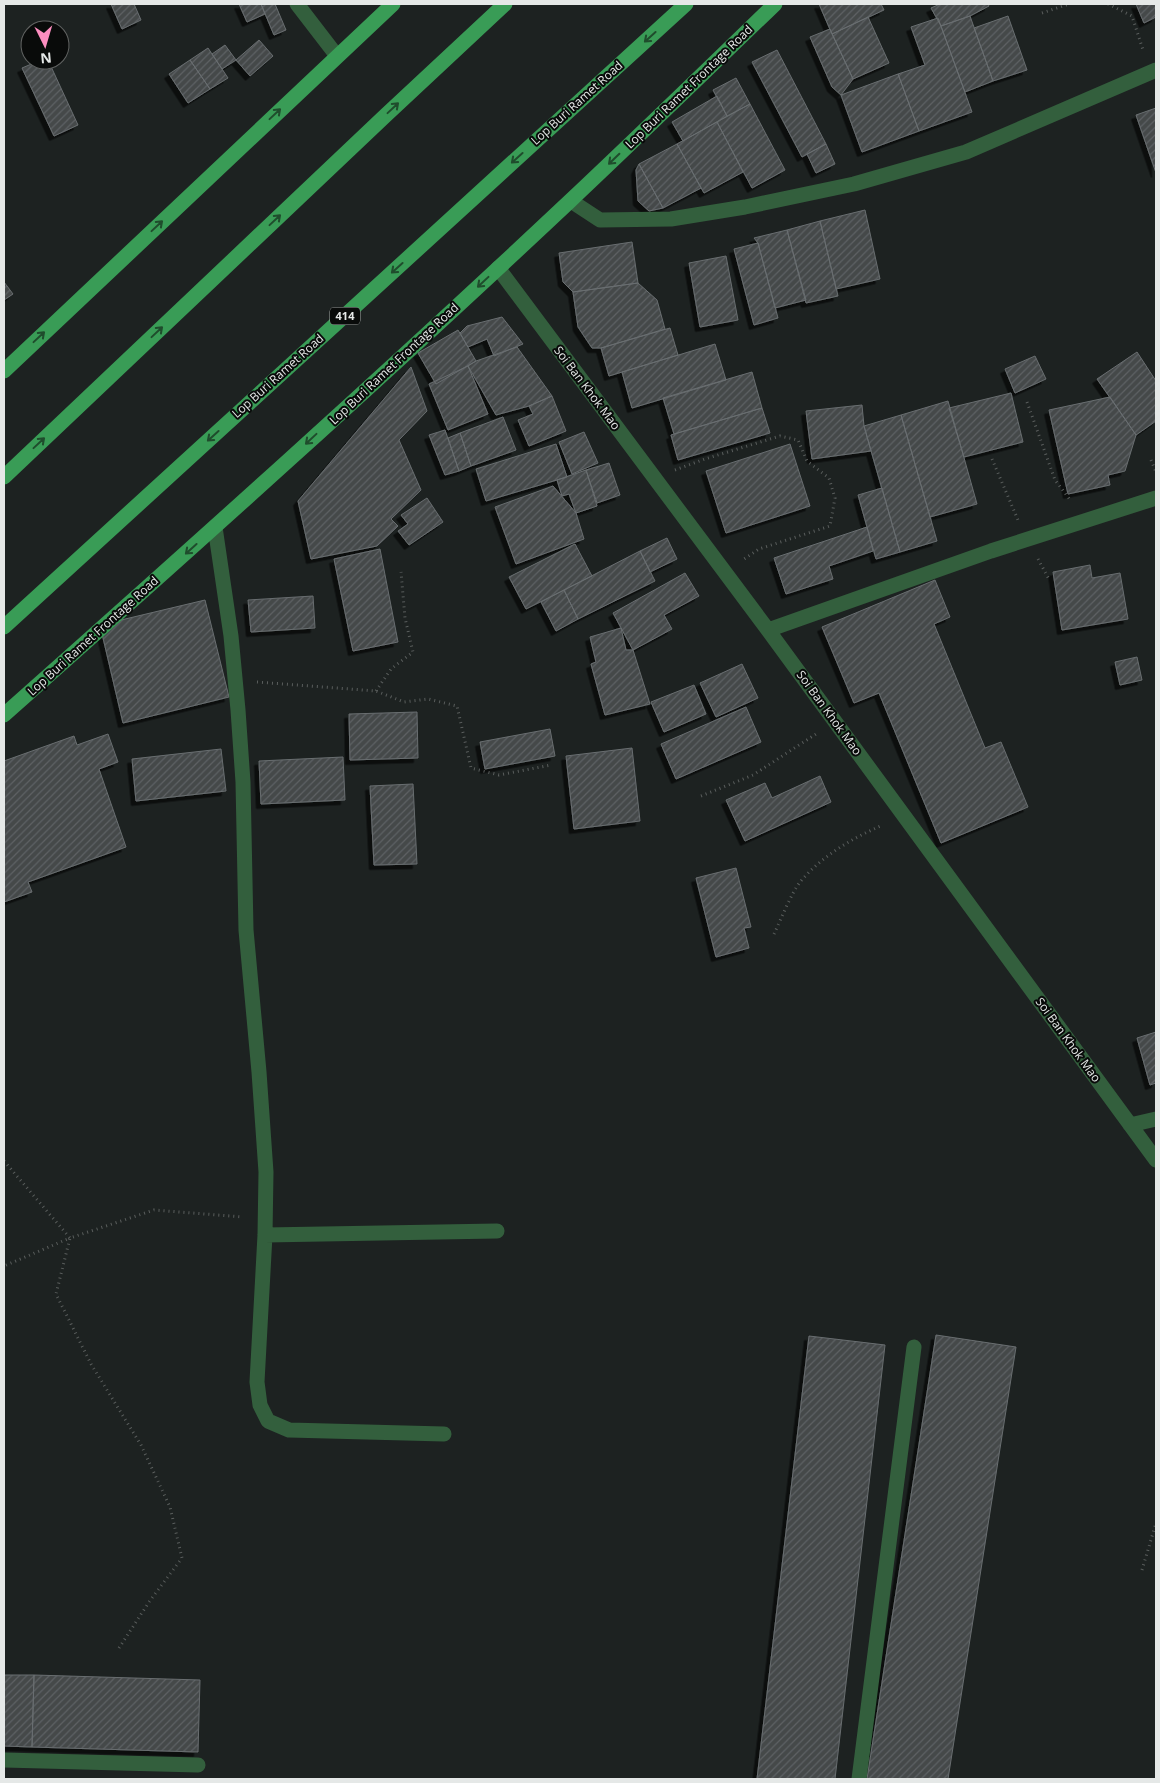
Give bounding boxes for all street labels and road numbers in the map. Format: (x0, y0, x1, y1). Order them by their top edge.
street label: Lop Buri Ramet Frontage Road (621, 21, 756, 152)
street label: Lop Buri Ramet Road (527, 57, 626, 148)
street label: Lop Buri Ramet Frontage Road (325, 299, 462, 428)
road number: 414 (330, 308, 360, 324)
street label: Lop Buri Ramet Road (228, 330, 327, 421)
street label: Soi Ban Khok Mao (550, 342, 625, 433)
street label: Lop Buri Ramet Frontage Road (23, 572, 162, 699)
street label: Soi Ban Khok Mao (793, 667, 866, 759)
street label: Soi Ban Khok Mao (1032, 994, 1105, 1086)

